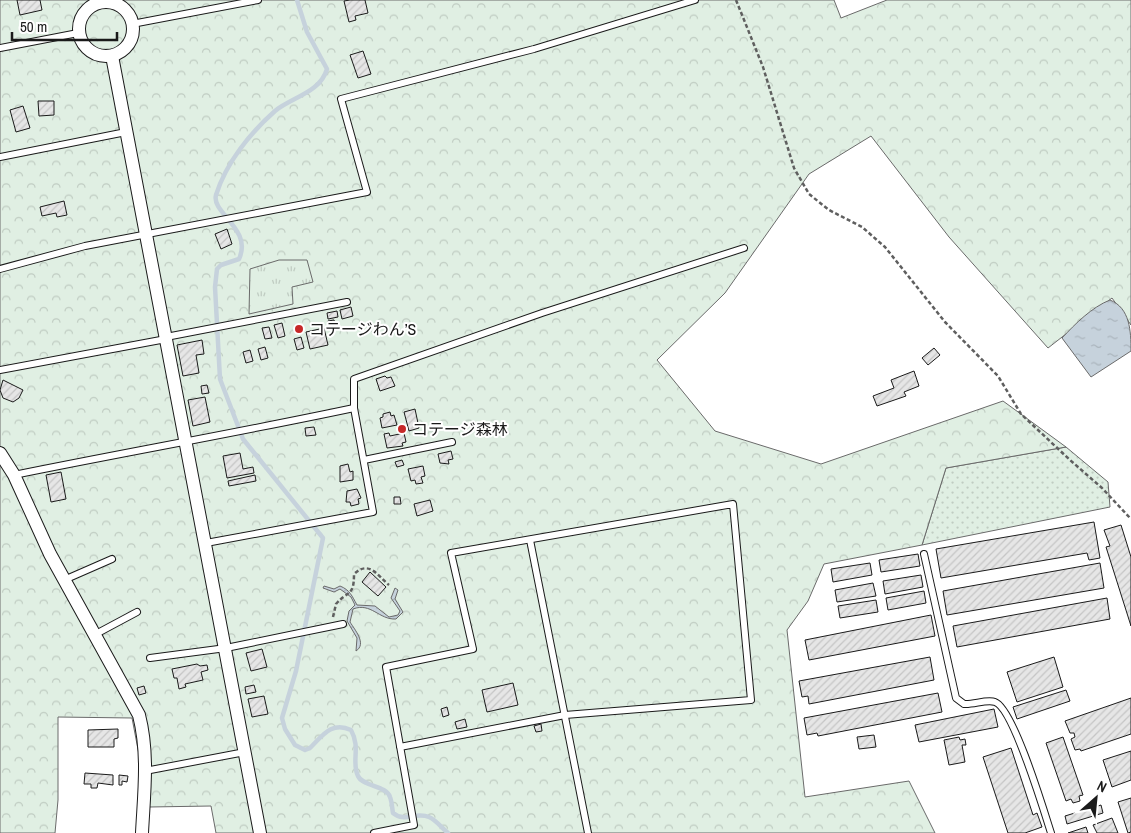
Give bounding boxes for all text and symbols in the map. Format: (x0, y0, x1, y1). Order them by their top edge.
scale bar (12, 10, 118, 42)
text: 50 m (20, 16, 47, 37)
place label: コテージわん’S (309, 318, 417, 340)
marker: コテージわん’S (293, 323, 305, 335)
place label: コテージ森林 (412, 418, 508, 440)
marker: コテージ森林 (396, 423, 408, 435)
north arrow (1071, 773, 1121, 823)
text: N (1094, 777, 1110, 796)

